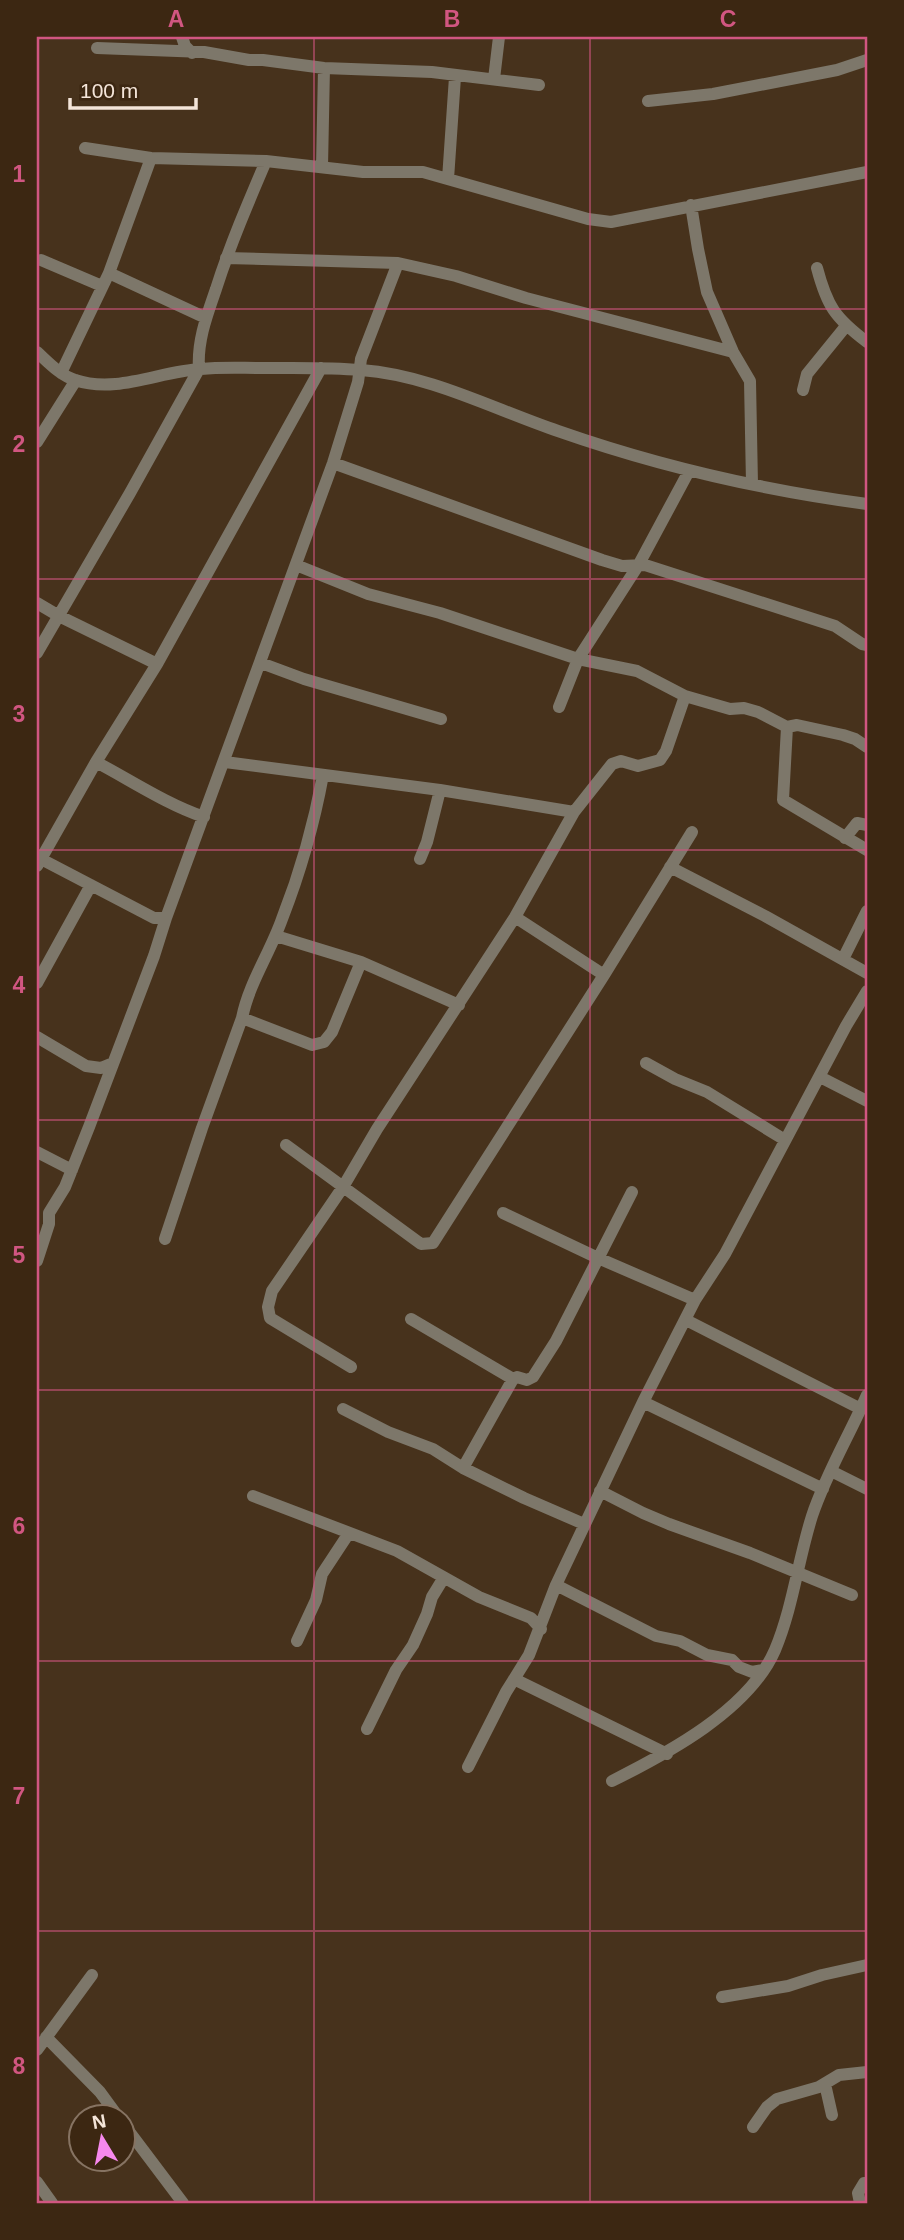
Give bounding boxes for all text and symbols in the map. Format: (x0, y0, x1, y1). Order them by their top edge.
text: A (168, 6, 184, 32)
text: B (444, 6, 460, 32)
text: C (720, 6, 736, 32)
scale bar (70, 66, 196, 110)
text: 100 m (80, 79, 138, 102)
text: 1 (13, 161, 26, 187)
text: 2 (13, 431, 25, 457)
text: 3 (13, 701, 25, 727)
text: 4 (13, 972, 26, 998)
text: 5 (13, 1242, 26, 1268)
text: 6 (13, 1513, 25, 1539)
text: 7 (13, 1783, 25, 1809)
text: 8 (13, 2053, 26, 2079)
north arrow (66, 2104, 136, 2174)
text: N (91, 2110, 108, 2133)

